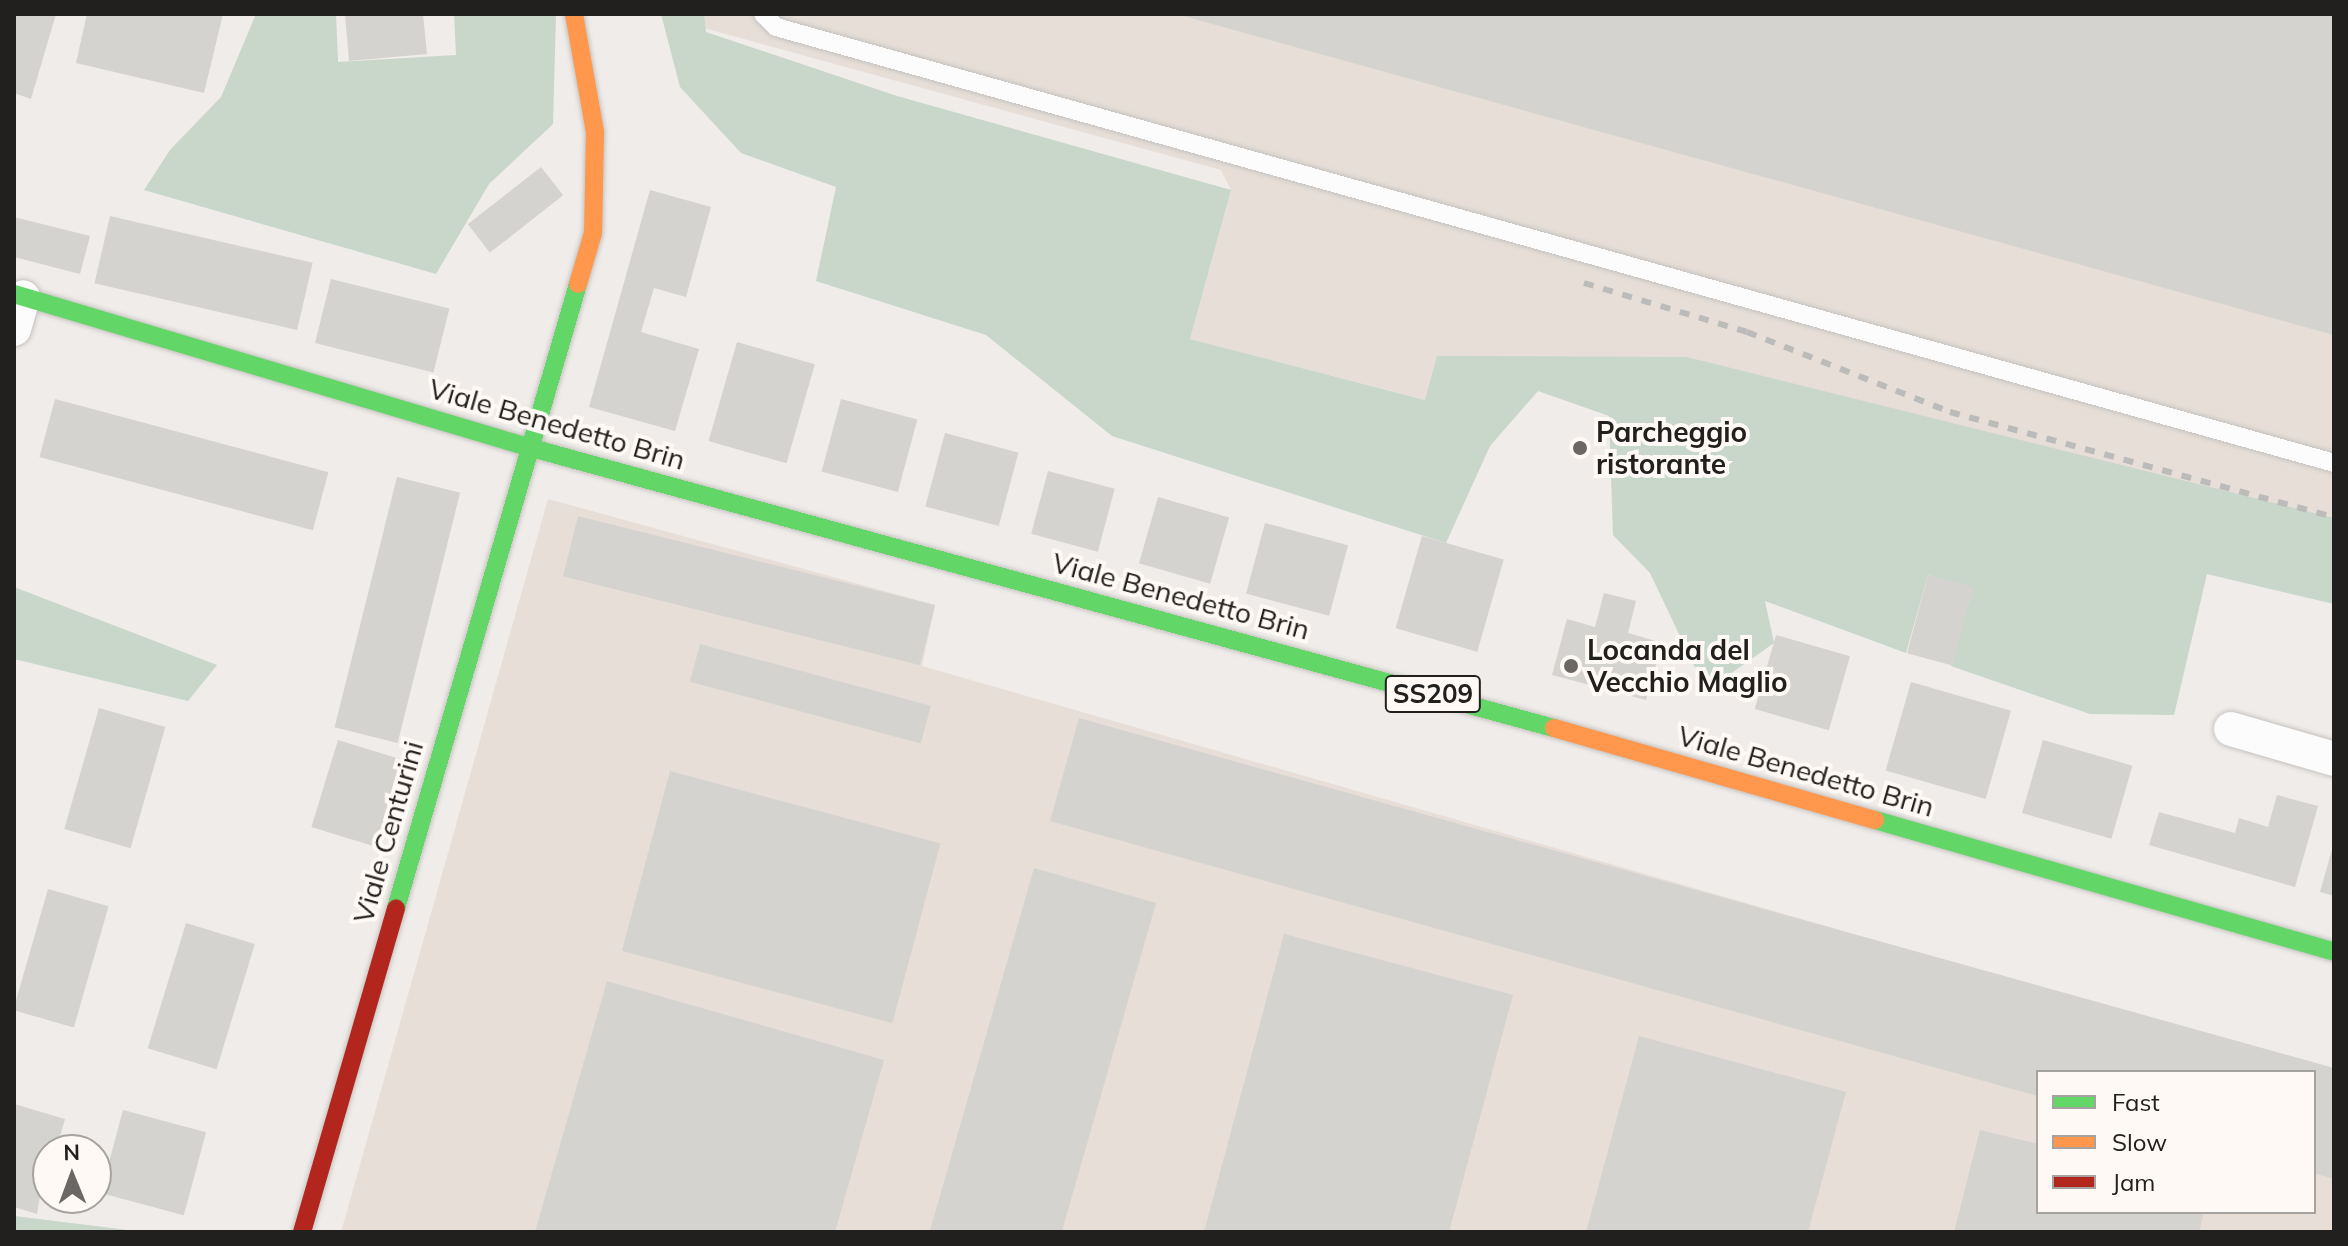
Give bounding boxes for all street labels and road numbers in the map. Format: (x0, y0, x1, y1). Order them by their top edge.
street label: Viale Benedetto Brin (425, 371, 689, 477)
street label: Viale Benedetto Brin (1049, 546, 1313, 646)
road number: SS209 (1383, 672, 1483, 716)
street label: Viale Benedetto Brin (1674, 718, 1938, 824)
street label: Viale Centurini (346, 737, 430, 927)

